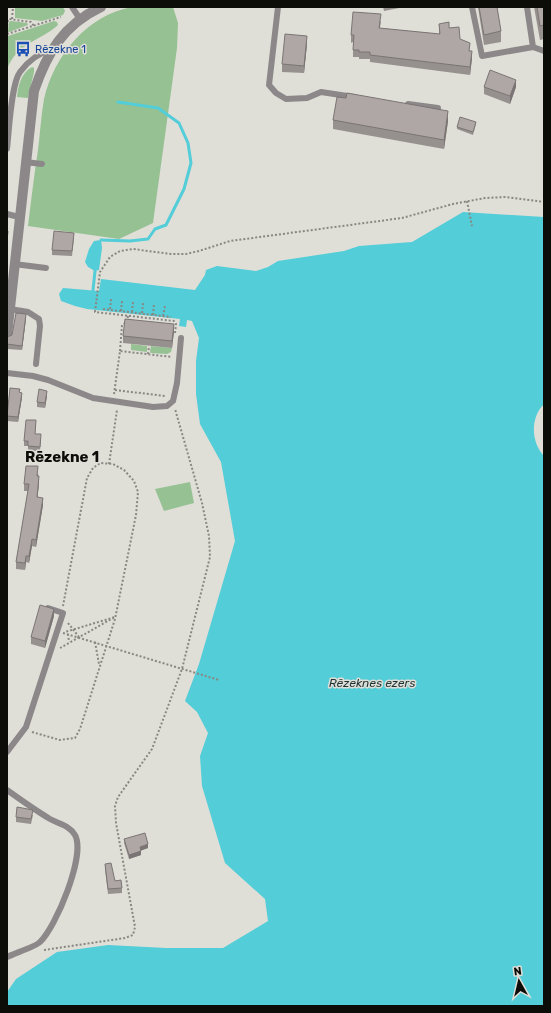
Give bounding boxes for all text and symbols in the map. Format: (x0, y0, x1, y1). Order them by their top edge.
bus stop icon: Rēzekne 1 (14, 40, 32, 58)
place label: Rēzekne 1 (35, 43, 86, 56)
district label: Rēzekne 1 (25, 448, 99, 466)
water label: Rēzeknes ezers (329, 676, 415, 690)
north arrow (499, 961, 539, 1001)
text: N (513, 965, 523, 979)

